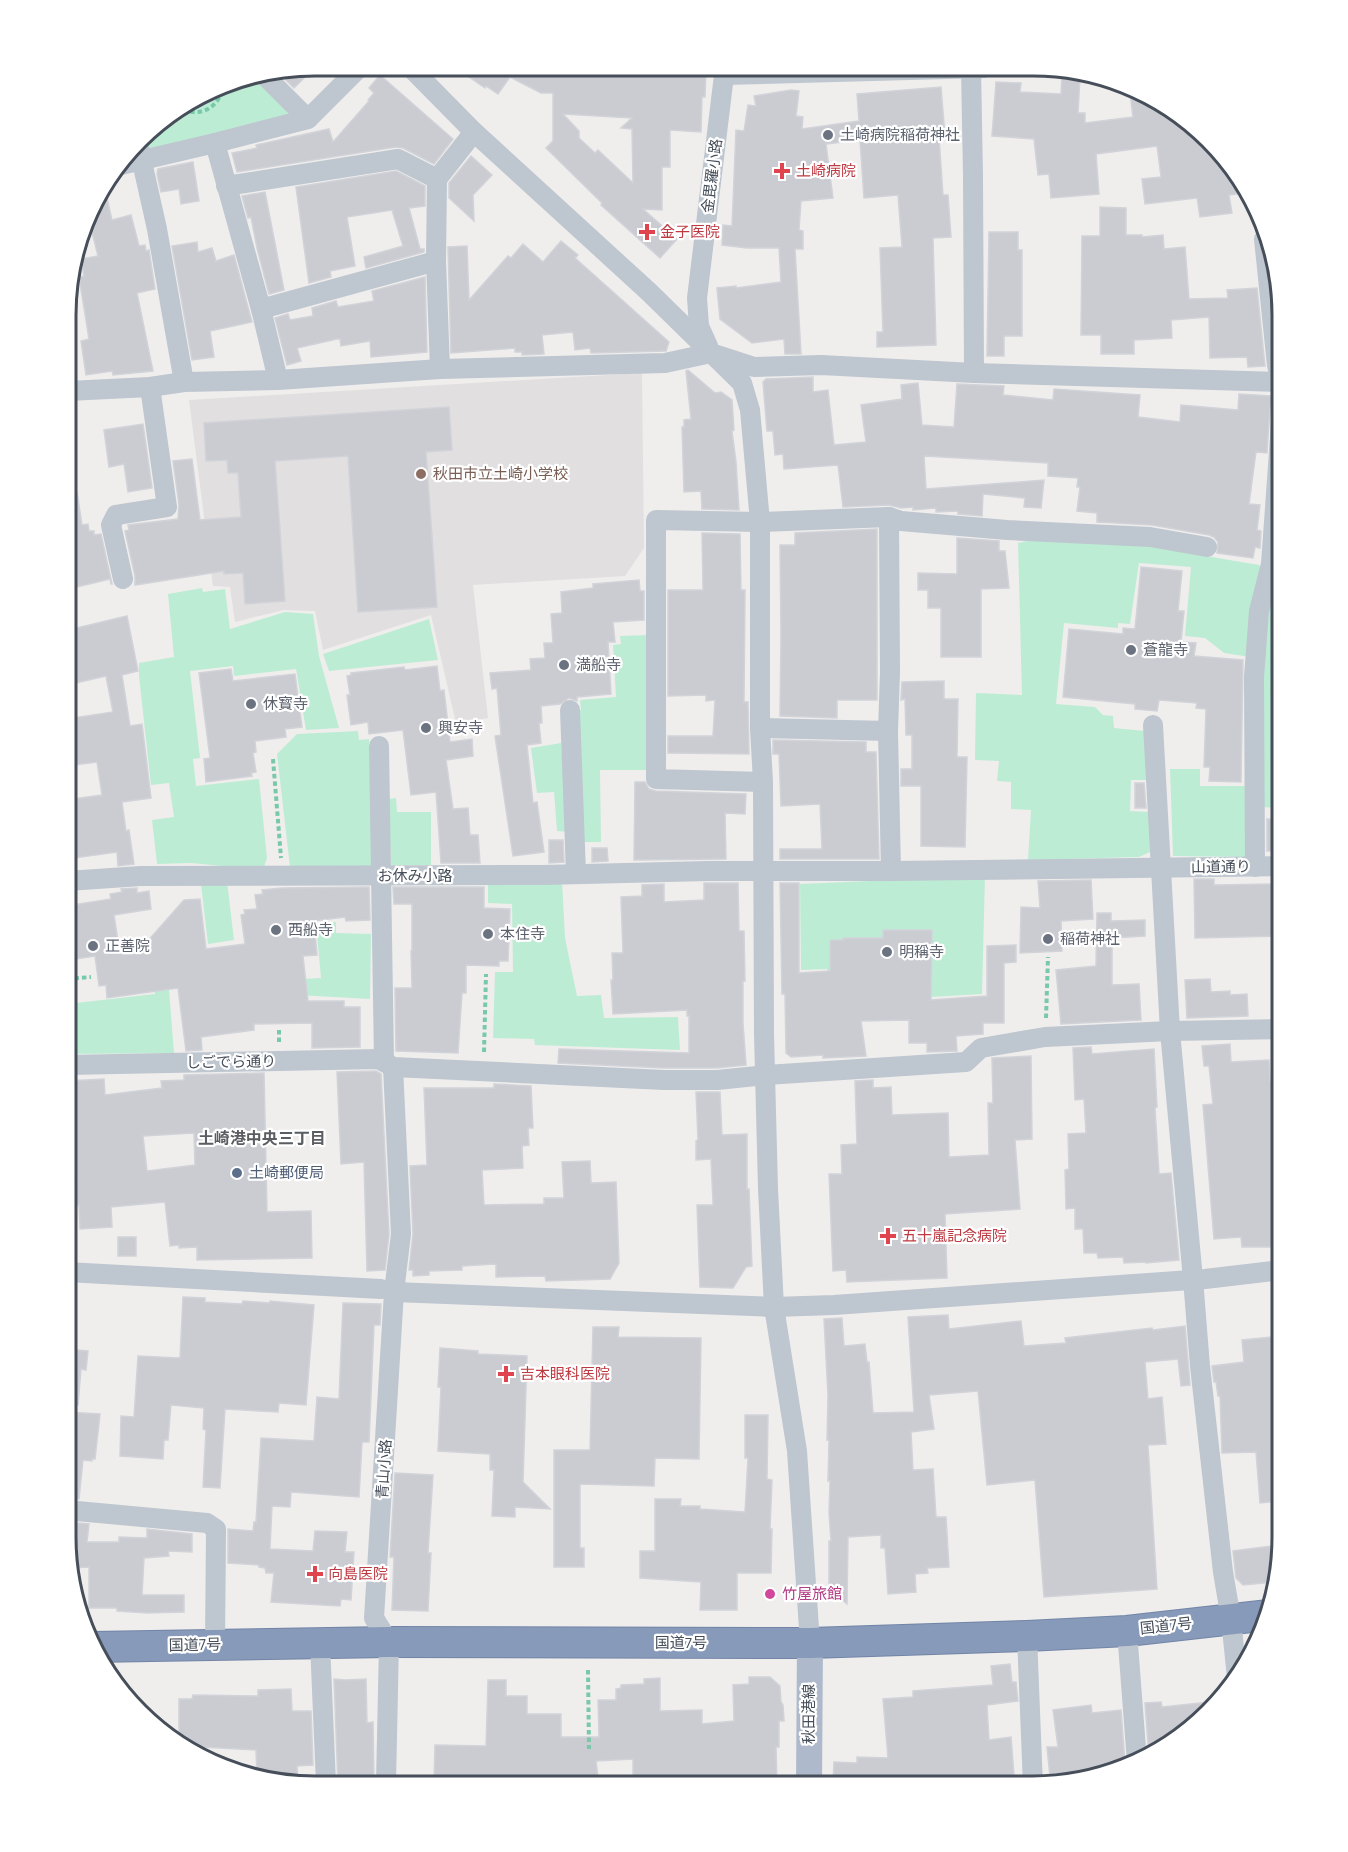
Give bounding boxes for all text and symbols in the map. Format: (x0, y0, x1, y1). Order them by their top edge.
place label: 土崎病院稲荷神社 (840, 124, 960, 145)
marker: 土崎病院稲荷神社 (821, 128, 835, 142)
street label: 金毘羅小路 (697, 137, 726, 214)
place label: 土崎病院 (796, 160, 856, 181)
marker: 土崎病院 (773, 162, 791, 180)
place label: 金子医院 (660, 221, 720, 242)
marker: 金子医院 (638, 223, 656, 241)
place label: 秋田市立土崎小学校 (433, 463, 568, 484)
marker: 秋田市立土崎小学校 (414, 467, 428, 481)
place label: 蒼龍寺 (1143, 639, 1188, 660)
marker: 蒼龍寺 (1124, 643, 1138, 657)
place label: 満船寺 (576, 654, 621, 675)
marker: 満船寺 (557, 658, 571, 672)
place label: 休寳寺 (263, 693, 308, 714)
marker: 休寳寺 (244, 697, 258, 711)
place label: 興安寺 (438, 717, 483, 738)
marker: 興安寺 (419, 721, 433, 735)
street label: 山道通り (1191, 855, 1251, 878)
street label: お休み小路 (377, 865, 453, 886)
place label: 西船寺 (288, 919, 333, 940)
marker: 西船寺 (269, 923, 283, 937)
place label: 本住寺 (500, 923, 545, 944)
marker: 本住寺 (481, 927, 495, 941)
place label: 稲荷神社 (1060, 928, 1120, 949)
marker: 稲荷神社 (1041, 932, 1055, 946)
place label: 正善院 (105, 935, 150, 956)
marker: 正善院 (86, 939, 100, 953)
place label: 明稱寺 (899, 941, 944, 962)
marker: 明稱寺 (880, 945, 894, 959)
street label: しごでら通り (186, 1050, 276, 1073)
district label: 土崎港中央三丁目 (198, 1127, 326, 1149)
place label: 土崎郵便局 (249, 1162, 324, 1183)
marker: 土崎郵便局 (230, 1166, 244, 1180)
place label: 五十嵐記念病院 (902, 1225, 1007, 1246)
marker: 五十嵐記念病院 (879, 1227, 897, 1245)
place label: 吉本眼科医院 (520, 1363, 610, 1384)
marker: 吉本眼科医院 (497, 1365, 515, 1383)
street label: 青山小路 (371, 1438, 396, 1500)
place label: 向島医院 (328, 1563, 388, 1584)
marker: 向島医院 (306, 1565, 324, 1583)
place label: 竹屋旅館 (782, 1583, 842, 1604)
marker: 竹屋旅館 (763, 1587, 777, 1601)
street label: 国道7号 (1139, 1612, 1193, 1639)
street label: 国道7号 (655, 1632, 707, 1653)
street label: 国道7号 (169, 1634, 221, 1655)
street label: 秋田港線 (798, 1684, 819, 1744)

